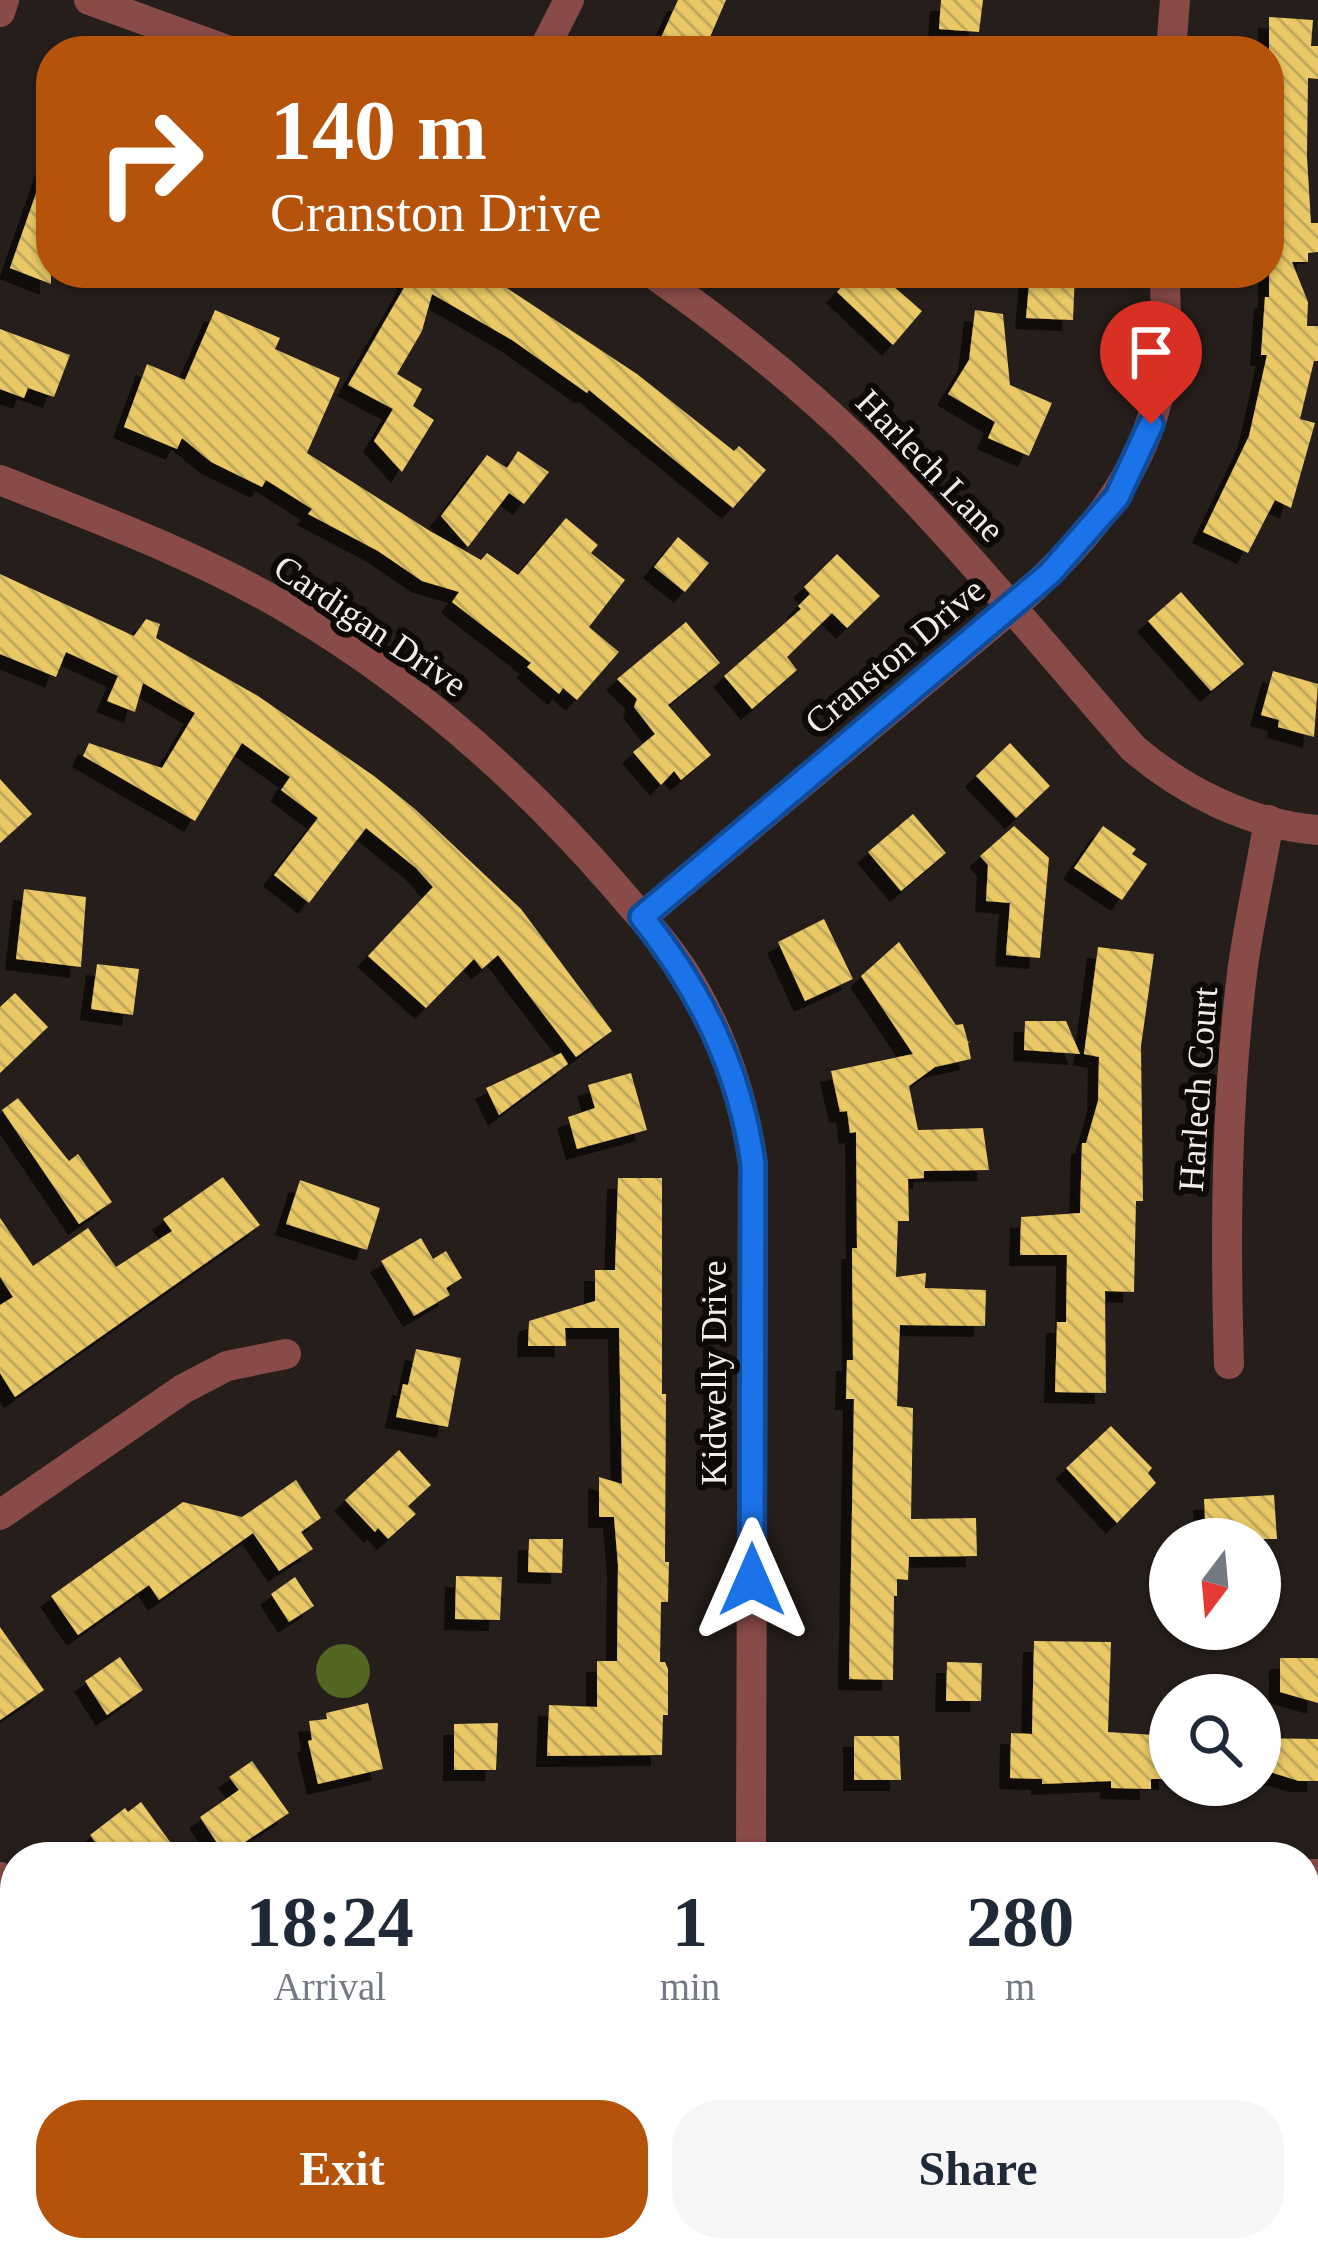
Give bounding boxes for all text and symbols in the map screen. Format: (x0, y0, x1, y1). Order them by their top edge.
icon: right (72, 84, 228, 240)
text: 140 m (270, 84, 487, 177)
text: Cranston Drive (270, 183, 601, 243)
pin (1100, 301, 1202, 424)
icon: arrive (1118, 319, 1184, 385)
street label: Harlech Lane (848, 382, 1012, 550)
street label: Cardigan Drive (267, 547, 474, 705)
street label: Cranston Drive (797, 569, 992, 742)
street label: Harlech Court (1171, 985, 1225, 1193)
street label: Kidwelly Drive (694, 1261, 734, 1485)
position arrow (689, 1517, 815, 1643)
north arrow (1149, 1518, 1281, 1650)
map controls (1149, 1518, 1281, 1806)
button: search (1149, 1674, 1281, 1806)
text: 18:24 (246, 1882, 414, 1962)
text: 1 (672, 1882, 708, 1962)
text: 280 (966, 1882, 1074, 1962)
text: Arrival (274, 1965, 386, 2008)
text: min (660, 1965, 720, 2008)
text: m (1005, 1965, 1035, 2008)
button: Exit (36, 2100, 648, 2238)
button: Share (672, 2100, 1284, 2238)

